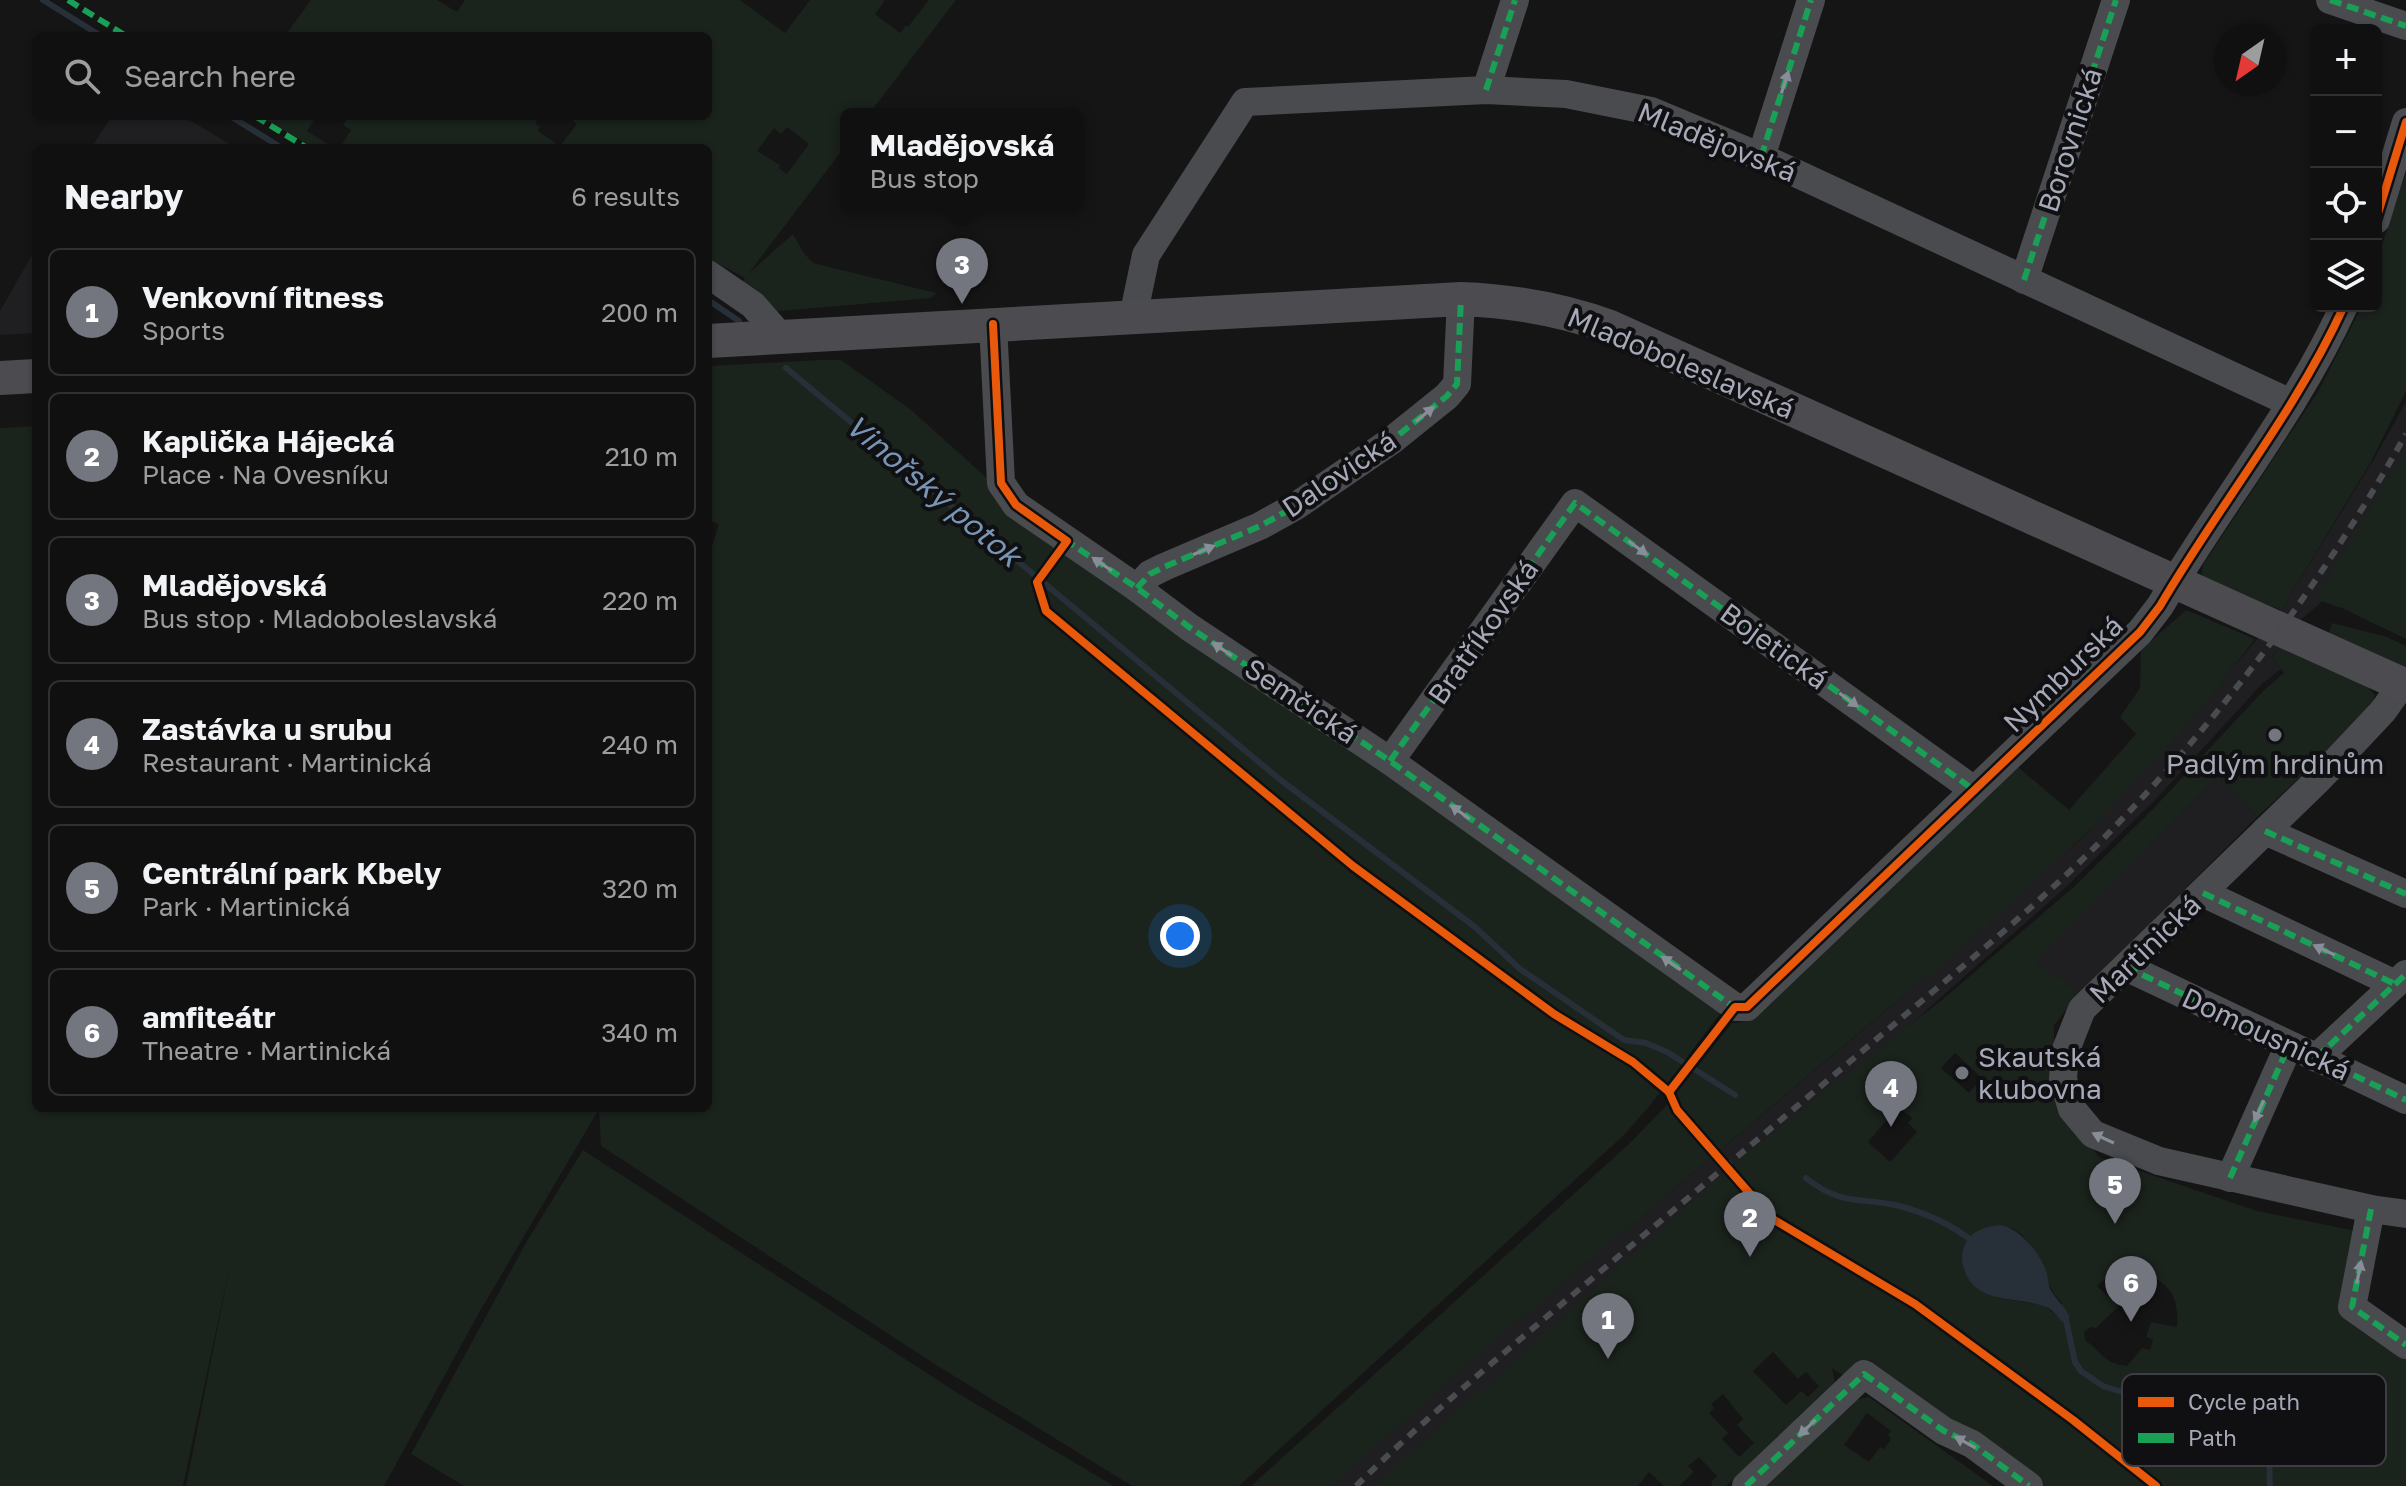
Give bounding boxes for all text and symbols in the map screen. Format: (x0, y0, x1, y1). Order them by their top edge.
north arrow (2214, 24, 2286, 96)
map controls (2310, 24, 2382, 312)
button: + (2310, 24, 2382, 96)
search box (32, 32, 712, 120)
icon: search (60, 54, 104, 98)
text: Search here (124, 58, 296, 94)
street label: Borovnická (2031, 64, 2108, 216)
one-way arrow (1779, 70, 1791, 94)
street label: Mladějovská (1633, 95, 1801, 188)
button: − (2310, 96, 2382, 168)
popup (840, 108, 1084, 212)
text: Mladějovská (870, 127, 1054, 163)
text: Bus stop (870, 163, 979, 194)
button: locate (2310, 168, 2382, 240)
text: Nearby (64, 176, 184, 216)
text: 6 results (571, 181, 680, 212)
pin: 3 (936, 238, 988, 304)
button: layers (2310, 240, 2382, 312)
text: Venkovní fitness (142, 279, 384, 315)
text: 1 (85, 297, 99, 328)
text: 200 m (601, 297, 678, 328)
street label: Mladoboleslavská (1563, 300, 1799, 425)
text: Sports (142, 315, 225, 346)
one-way arrow (1414, 406, 1434, 423)
water label: Vinořský potok (839, 407, 1031, 576)
text: Kaplička Hájecká (142, 423, 395, 459)
street label: Dalovická (1276, 424, 1402, 524)
text: 2 (84, 441, 100, 472)
text: 210 m (605, 441, 678, 472)
text: Place · Na Ovesníku (142, 459, 389, 490)
one-way arrow (1627, 540, 1649, 556)
one-way arrow (1192, 543, 1216, 556)
street label: Bratříkovská (1421, 553, 1544, 710)
one-way arrow (1091, 557, 1113, 572)
text: Mladějovská (142, 567, 327, 603)
text: 3 (84, 585, 100, 616)
text: 220 m (602, 585, 678, 616)
street label: Bojetická (1714, 596, 1834, 696)
text: Bus stop · Mladoboleslavská (142, 603, 497, 634)
street label: Nymburská (1996, 609, 2129, 739)
one-way arrow (1211, 642, 1233, 657)
street label: Semčická (1239, 651, 1364, 750)
one-way arrow (1838, 692, 1860, 708)
text: Zastávka u srubu (142, 711, 392, 747)
marker: Padlým hrdinům (2266, 726, 2284, 744)
text: 4 (84, 729, 100, 760)
text: 240 m (601, 729, 678, 760)
text: Restaurant · Martinická (142, 747, 432, 778)
place label: Padlým hrdinům (2166, 747, 2384, 780)
one-way arrow (1449, 804, 1470, 820)
text: Centrální park Kbely (142, 855, 442, 891)
text: 5 (84, 873, 100, 904)
text: 320 m (602, 873, 678, 904)
street label: Martinická (2082, 888, 2207, 1010)
text: Park · Martinická (142, 891, 350, 922)
your location (1160, 916, 1200, 956)
one-way arrow (2313, 943, 2336, 957)
one-way arrow (1661, 956, 1682, 971)
street label: Domousnická (2177, 980, 2355, 1087)
text: amfiteátr (142, 999, 276, 1035)
text: 6 (84, 1017, 100, 1048)
text: 340 m (601, 1017, 678, 1048)
text: Theatre · Martinická (142, 1035, 391, 1066)
place label: Skautská klubovna (1978, 1040, 2102, 1105)
pin: 4 (1865, 1061, 1917, 1127)
marker: Skautská klubovna (1953, 1064, 1971, 1082)
one-way arrow (2253, 1100, 2266, 1123)
one-way arrow (2092, 1131, 2115, 1144)
pin: 5 (2089, 1158, 2141, 1224)
pin: 2 (1724, 1191, 1776, 1257)
pin: 6 (2105, 1256, 2157, 1322)
one-way arrow (2353, 1260, 2365, 1285)
pin: 1 (1582, 1293, 1634, 1359)
legend (2122, 1374, 2386, 1466)
text: Cycle path (2188, 1388, 2300, 1415)
one-way arrow (1798, 1418, 1817, 1436)
text: Path (2188, 1424, 2237, 1451)
one-way arrow (1954, 1435, 1977, 1448)

